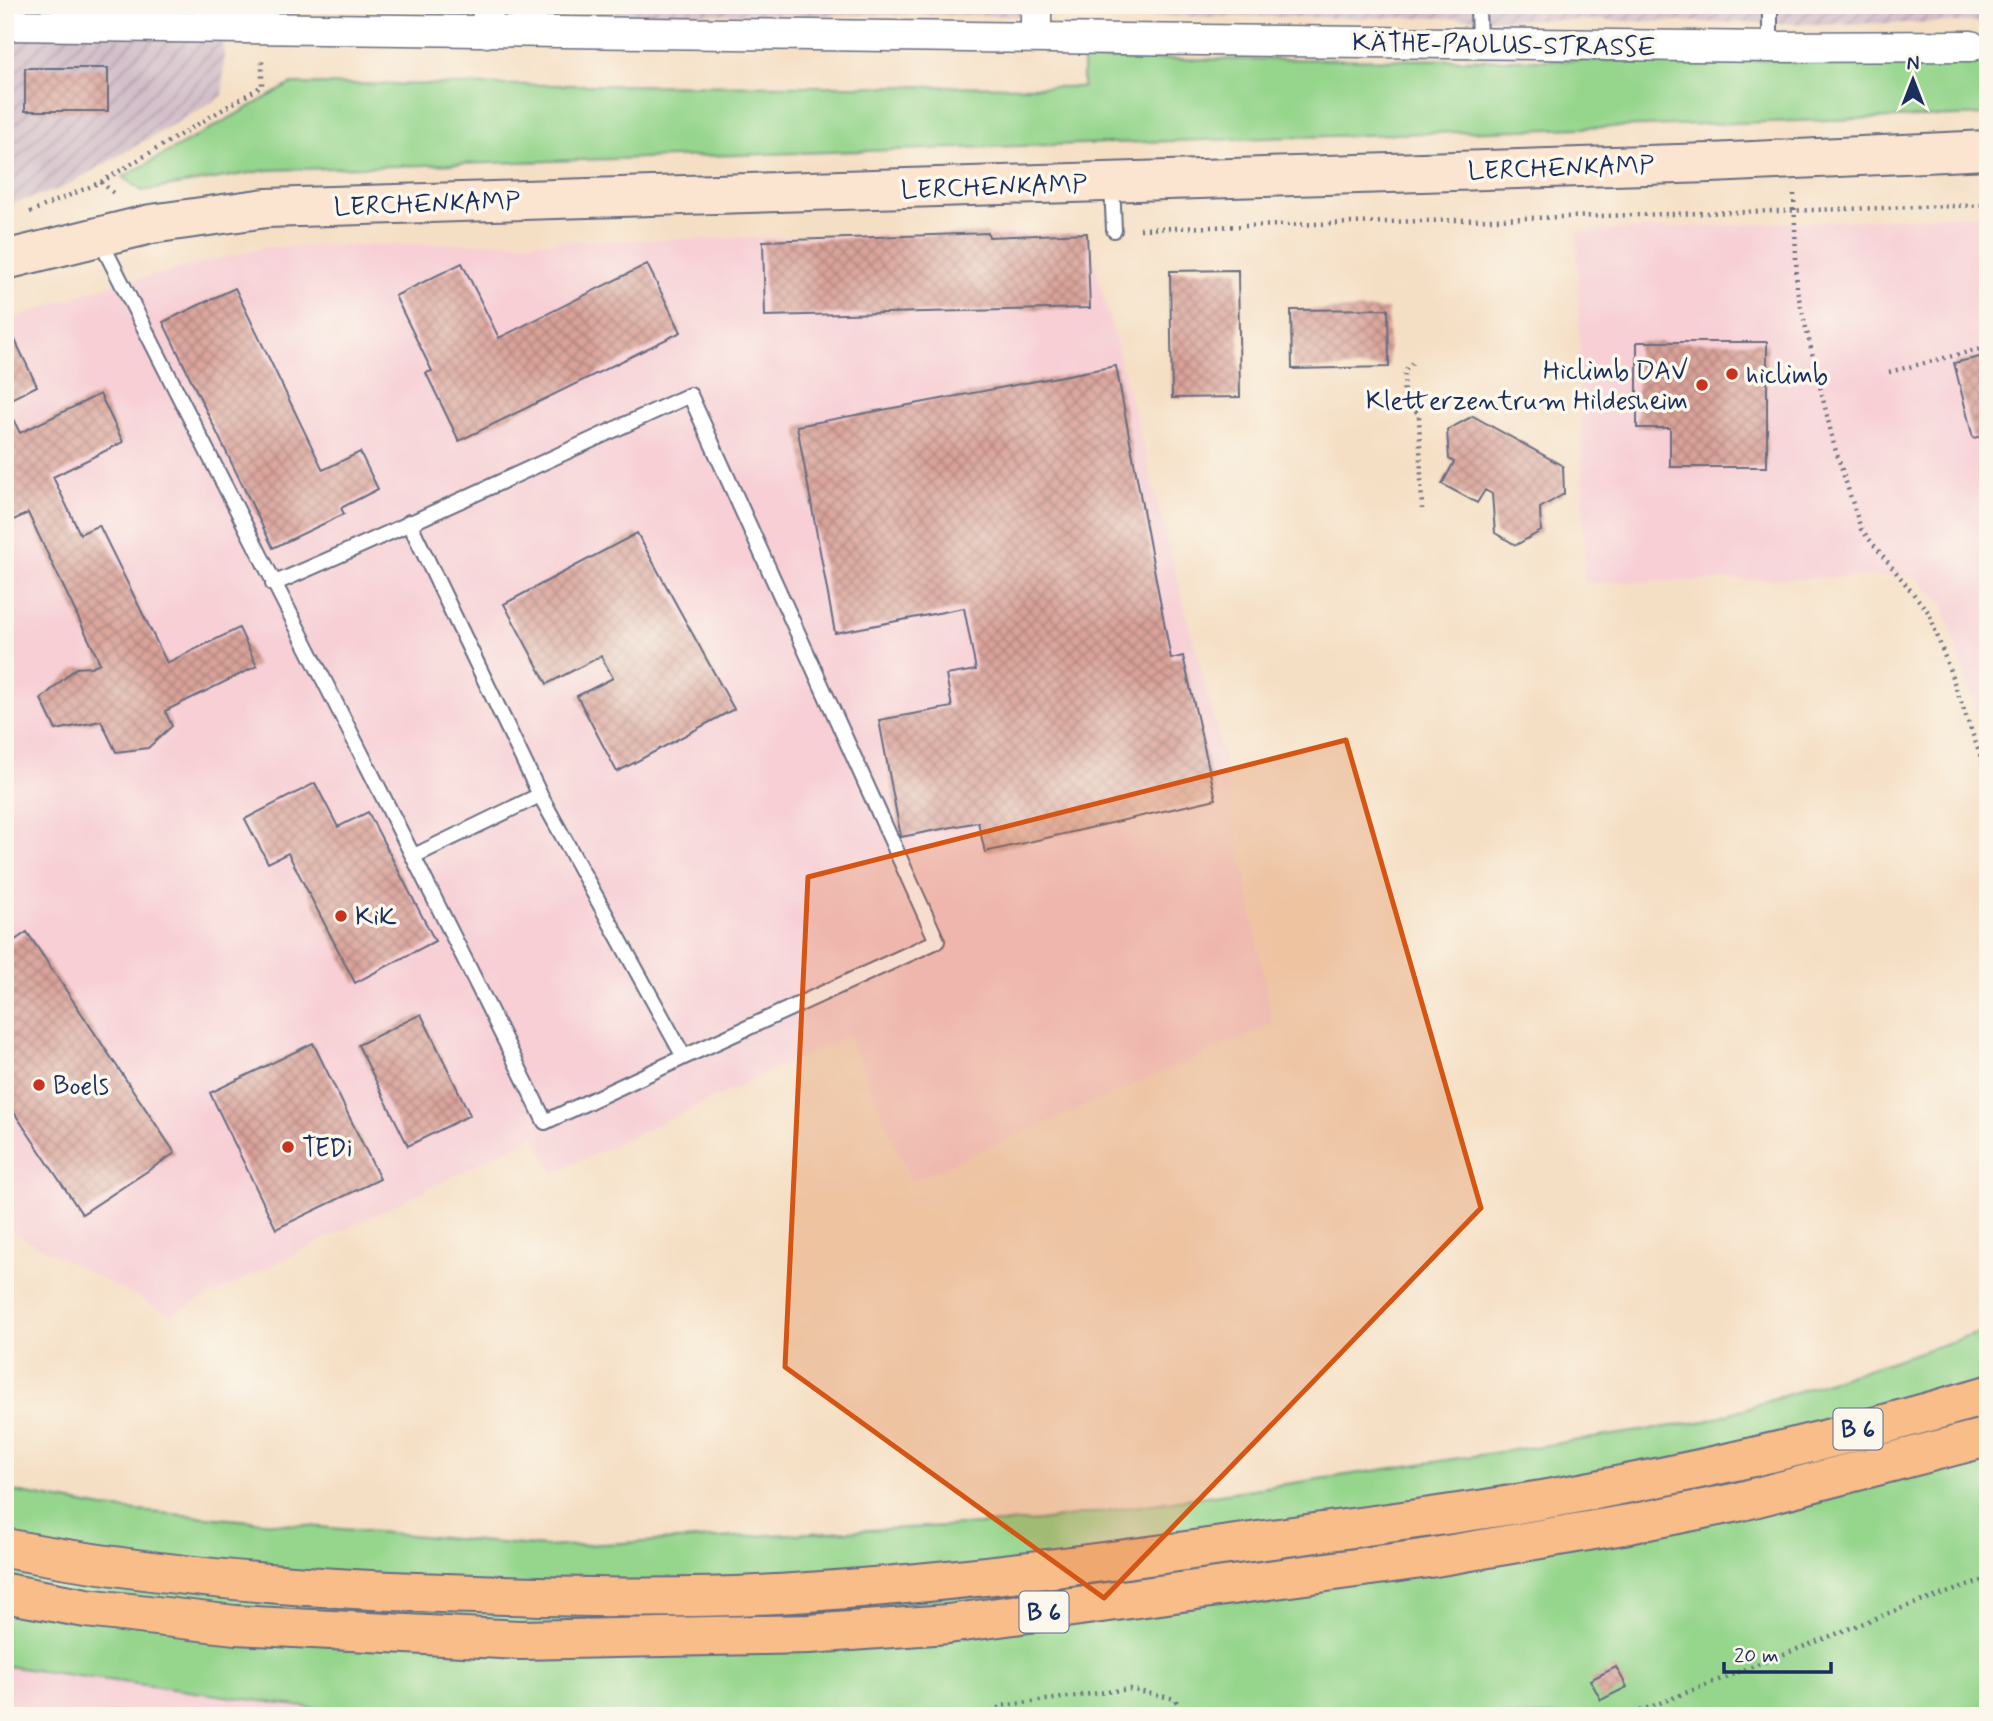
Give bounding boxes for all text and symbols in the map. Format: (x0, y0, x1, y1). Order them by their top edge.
street label: KÄTHE-PAULUS-STRASSE (1352, 26, 1656, 66)
north arrow (1878, 46, 1948, 116)
text: N (1907, 52, 1919, 77)
street label: LERCHENKAMP (1467, 149, 1655, 189)
street label: LERCHENKAMP (900, 168, 1088, 208)
street label: LERCHENKAMP (333, 185, 521, 225)
place label: Hiclimb DAV Kletterzentrum Hildesheim (1366, 355, 1688, 419)
place label: hiclimb (1746, 359, 1828, 393)
marker: hiclimb (1724, 366, 1740, 382)
marker: Hiclimb DAV Kletterzentrum Hildesheim (1694, 377, 1710, 393)
place label: KiK (355, 901, 397, 935)
marker: KiK (333, 908, 349, 924)
place label: Boels (53, 1070, 109, 1104)
marker: Boels (31, 1077, 47, 1093)
place label: TEDi (302, 1132, 353, 1166)
marker: TEDi (280, 1139, 296, 1155)
road number: B 6 (1834, 1408, 1882, 1450)
road number: B 6 (1020, 1592, 1068, 1632)
scale bar (1724, 1630, 1830, 1674)
text: 20 m (1734, 1642, 1779, 1670)

